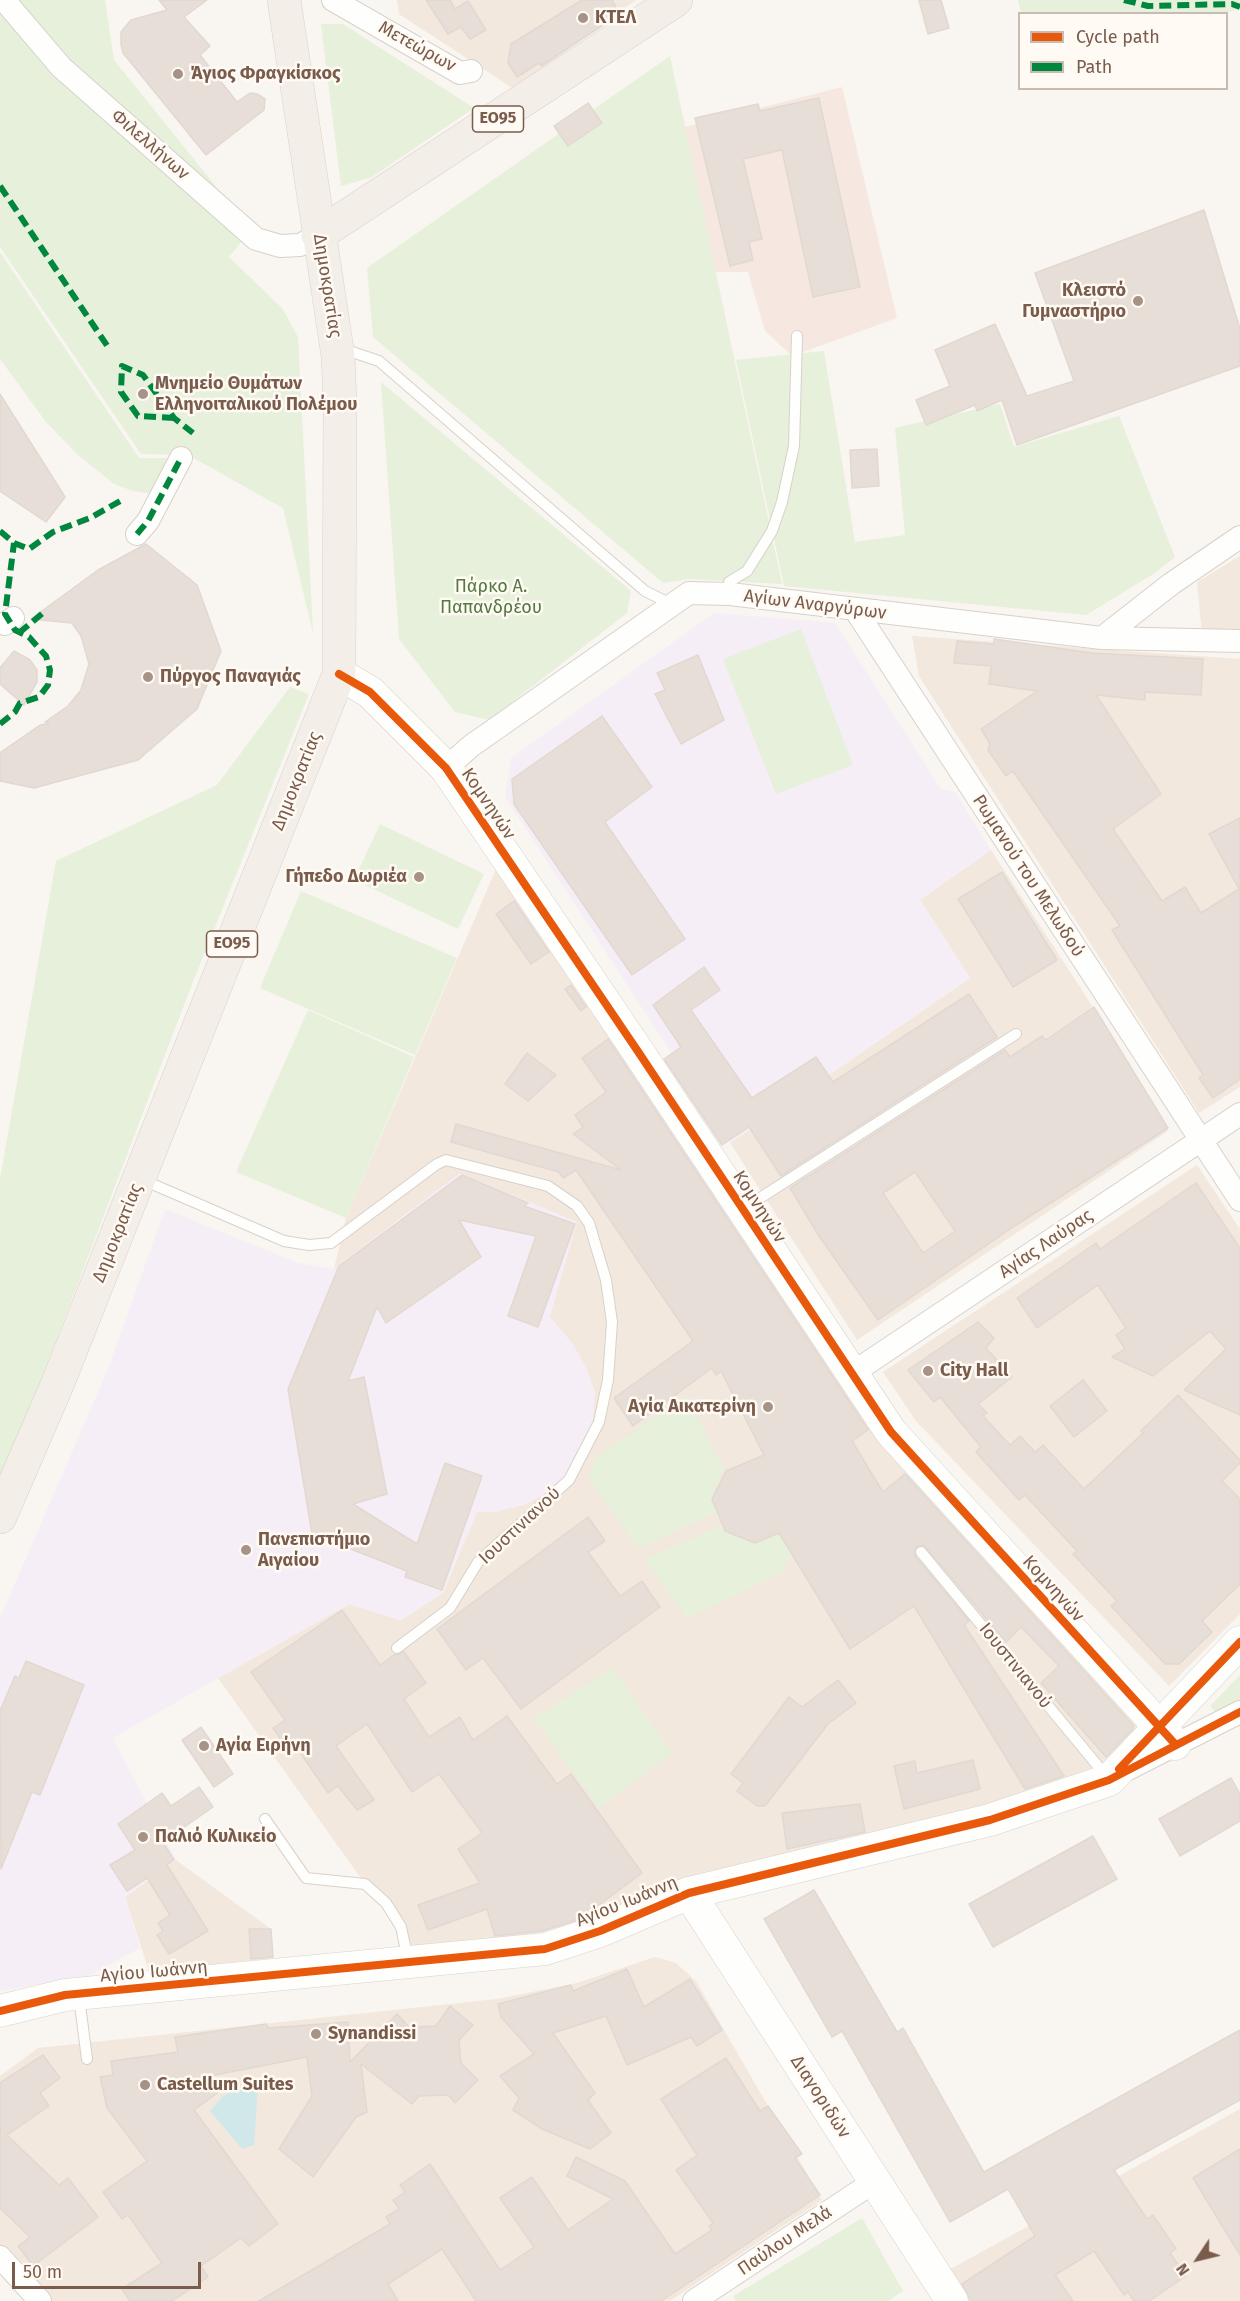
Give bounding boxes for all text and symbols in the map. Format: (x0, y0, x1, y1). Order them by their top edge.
place label: ΚΤΕΛ (595, 7, 636, 29)
marker: ΚΤΕΛ (576, 11, 590, 25)
legend (1018, 12, 1228, 90)
street label: Μετεώρων (375, 17, 459, 77)
text: Cycle path (1076, 26, 1160, 48)
text: Path (1076, 56, 1112, 78)
place label: Άγιος Φραγκίσκος (190, 63, 341, 85)
marker: Άγιος Φραγκίσκος (171, 67, 185, 81)
street label: Φιλελλήνων (107, 105, 193, 185)
road number: ΕΟ95 (472, 106, 524, 132)
street label: Δημοκρατίας (308, 233, 346, 339)
place label: Κλειστό Γυμναστήριο (1022, 280, 1126, 322)
marker: Κλειστό Γυμναστήριο (1131, 294, 1145, 308)
place label: Μνημείο Θυμάτων Ελληνοιταλικού Πολέμου (155, 373, 357, 416)
marker: Μνημείο Θυμάτων Ελληνοιταλικού Πολέμου (136, 387, 150, 401)
park label: Πάρκο Α. Παπανδρέου (440, 576, 542, 618)
street label: Αγίων Αναργύρων (742, 586, 888, 624)
place label: Πύργος Παναγιάς (160, 666, 301, 688)
marker: Πύργος Παναγιάς (141, 670, 155, 684)
street label: Δημοκρατίας (267, 728, 327, 834)
street label: Κομνηνών (456, 764, 520, 844)
street label: Ρωμανού του Μελωδού (967, 791, 1089, 961)
place label: Γήπεδο Δωριέα (285, 866, 407, 888)
marker: Γήπεδο Δωριέα (412, 870, 426, 884)
road number: ΕΟ95 (206, 931, 258, 957)
street label: Κομνηνών (728, 1167, 790, 1247)
street label: Δημοκρατίας (88, 1180, 148, 1286)
street label: Αγίας Λαύρας (995, 1205, 1097, 1283)
place label: City Hall (940, 1360, 1008, 1382)
marker: City Hall (921, 1364, 935, 1378)
place label: Αγία Αικατερίνη (628, 1396, 756, 1418)
marker: Αγία Αικατερίνη (761, 1400, 775, 1414)
street label: Ιουστινιανού (475, 1483, 565, 1569)
place label: Πανεπιστήμιο Αιγαίου (258, 1529, 370, 1572)
marker: Πανεπιστήμιο Αιγαίου (239, 1543, 253, 1557)
street label: Κομνηνών (1018, 1551, 1088, 1627)
street label: Ιουστινιανού (974, 1619, 1056, 1713)
place label: Αγία Ειρήνη (216, 1735, 311, 1757)
marker: Αγία Ειρήνη (197, 1739, 211, 1753)
place label: Παλιό Κυλικείο (155, 1826, 276, 1848)
marker: Παλιό Κυλικείο (136, 1830, 150, 1844)
street label: Αγίου Ιωάννη (573, 1872, 681, 1932)
street label: Αγίου Ιωάννη (99, 1957, 209, 1987)
place label: Synandissi (328, 2023, 416, 2045)
marker: Synandissi (309, 2027, 323, 2041)
street label: Διαγοριδών (785, 2052, 855, 2142)
place label: Castellum Suites (157, 2074, 293, 2096)
marker: Castellum Suites (138, 2078, 152, 2092)
street label: Παύλου Μελά (734, 2202, 836, 2280)
north arrow (1168, 2229, 1228, 2289)
scale bar (15, 2250, 204, 2288)
text: N (1172, 2260, 1194, 2279)
text: 50 m (23, 2261, 62, 2283)

